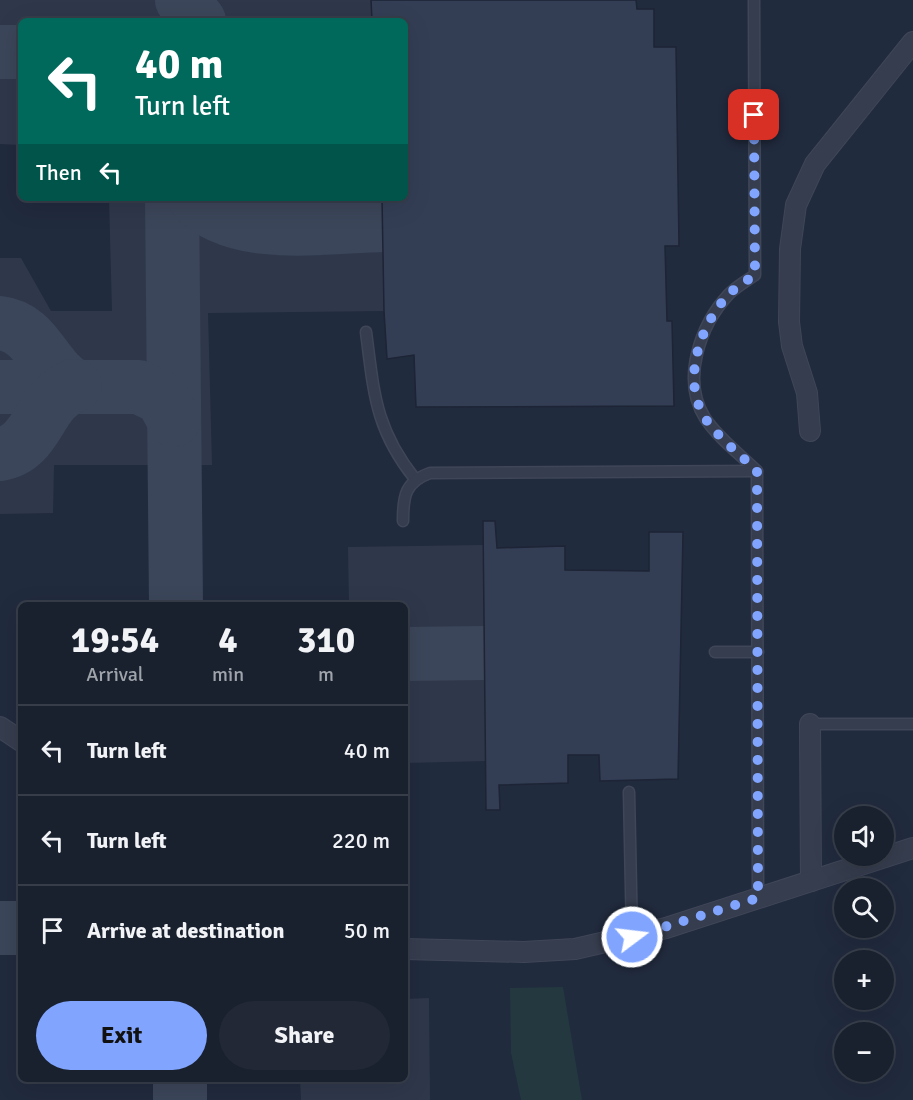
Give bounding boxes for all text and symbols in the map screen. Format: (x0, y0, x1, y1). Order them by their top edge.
text: 40 m (135, 39, 224, 90)
icon: left (36, 42, 114, 120)
pin (728, 89, 779, 140)
text: Turn left (135, 90, 230, 123)
icon: arrive (737, 98, 770, 131)
icon: left (94, 156, 127, 189)
text: Then (36, 159, 82, 186)
text: 19:54 (71, 618, 159, 663)
text: 4 (218, 618, 238, 663)
text: 310 (297, 618, 355, 663)
text: Arrival (86, 662, 144, 687)
text: min (212, 662, 244, 687)
text: m (318, 662, 334, 687)
icon: left (36, 734, 69, 767)
text: Turn left (87, 737, 167, 764)
text: 40 m (344, 737, 390, 764)
map controls (834, 806, 894, 1082)
button: sound (834, 806, 894, 866)
icon: left (36, 824, 69, 857)
text: Turn left (87, 827, 167, 854)
text: 220 m (332, 827, 390, 854)
button: search (834, 878, 894, 938)
position arrow (600, 905, 664, 969)
icon: arrive (36, 914, 69, 947)
text: Arrive at destination (87, 917, 284, 944)
text: 50 m (344, 917, 390, 944)
button: + (834, 950, 894, 1010)
button: Exit (36, 1001, 207, 1070)
button: Share (219, 1001, 390, 1070)
button: − (834, 1022, 894, 1082)

